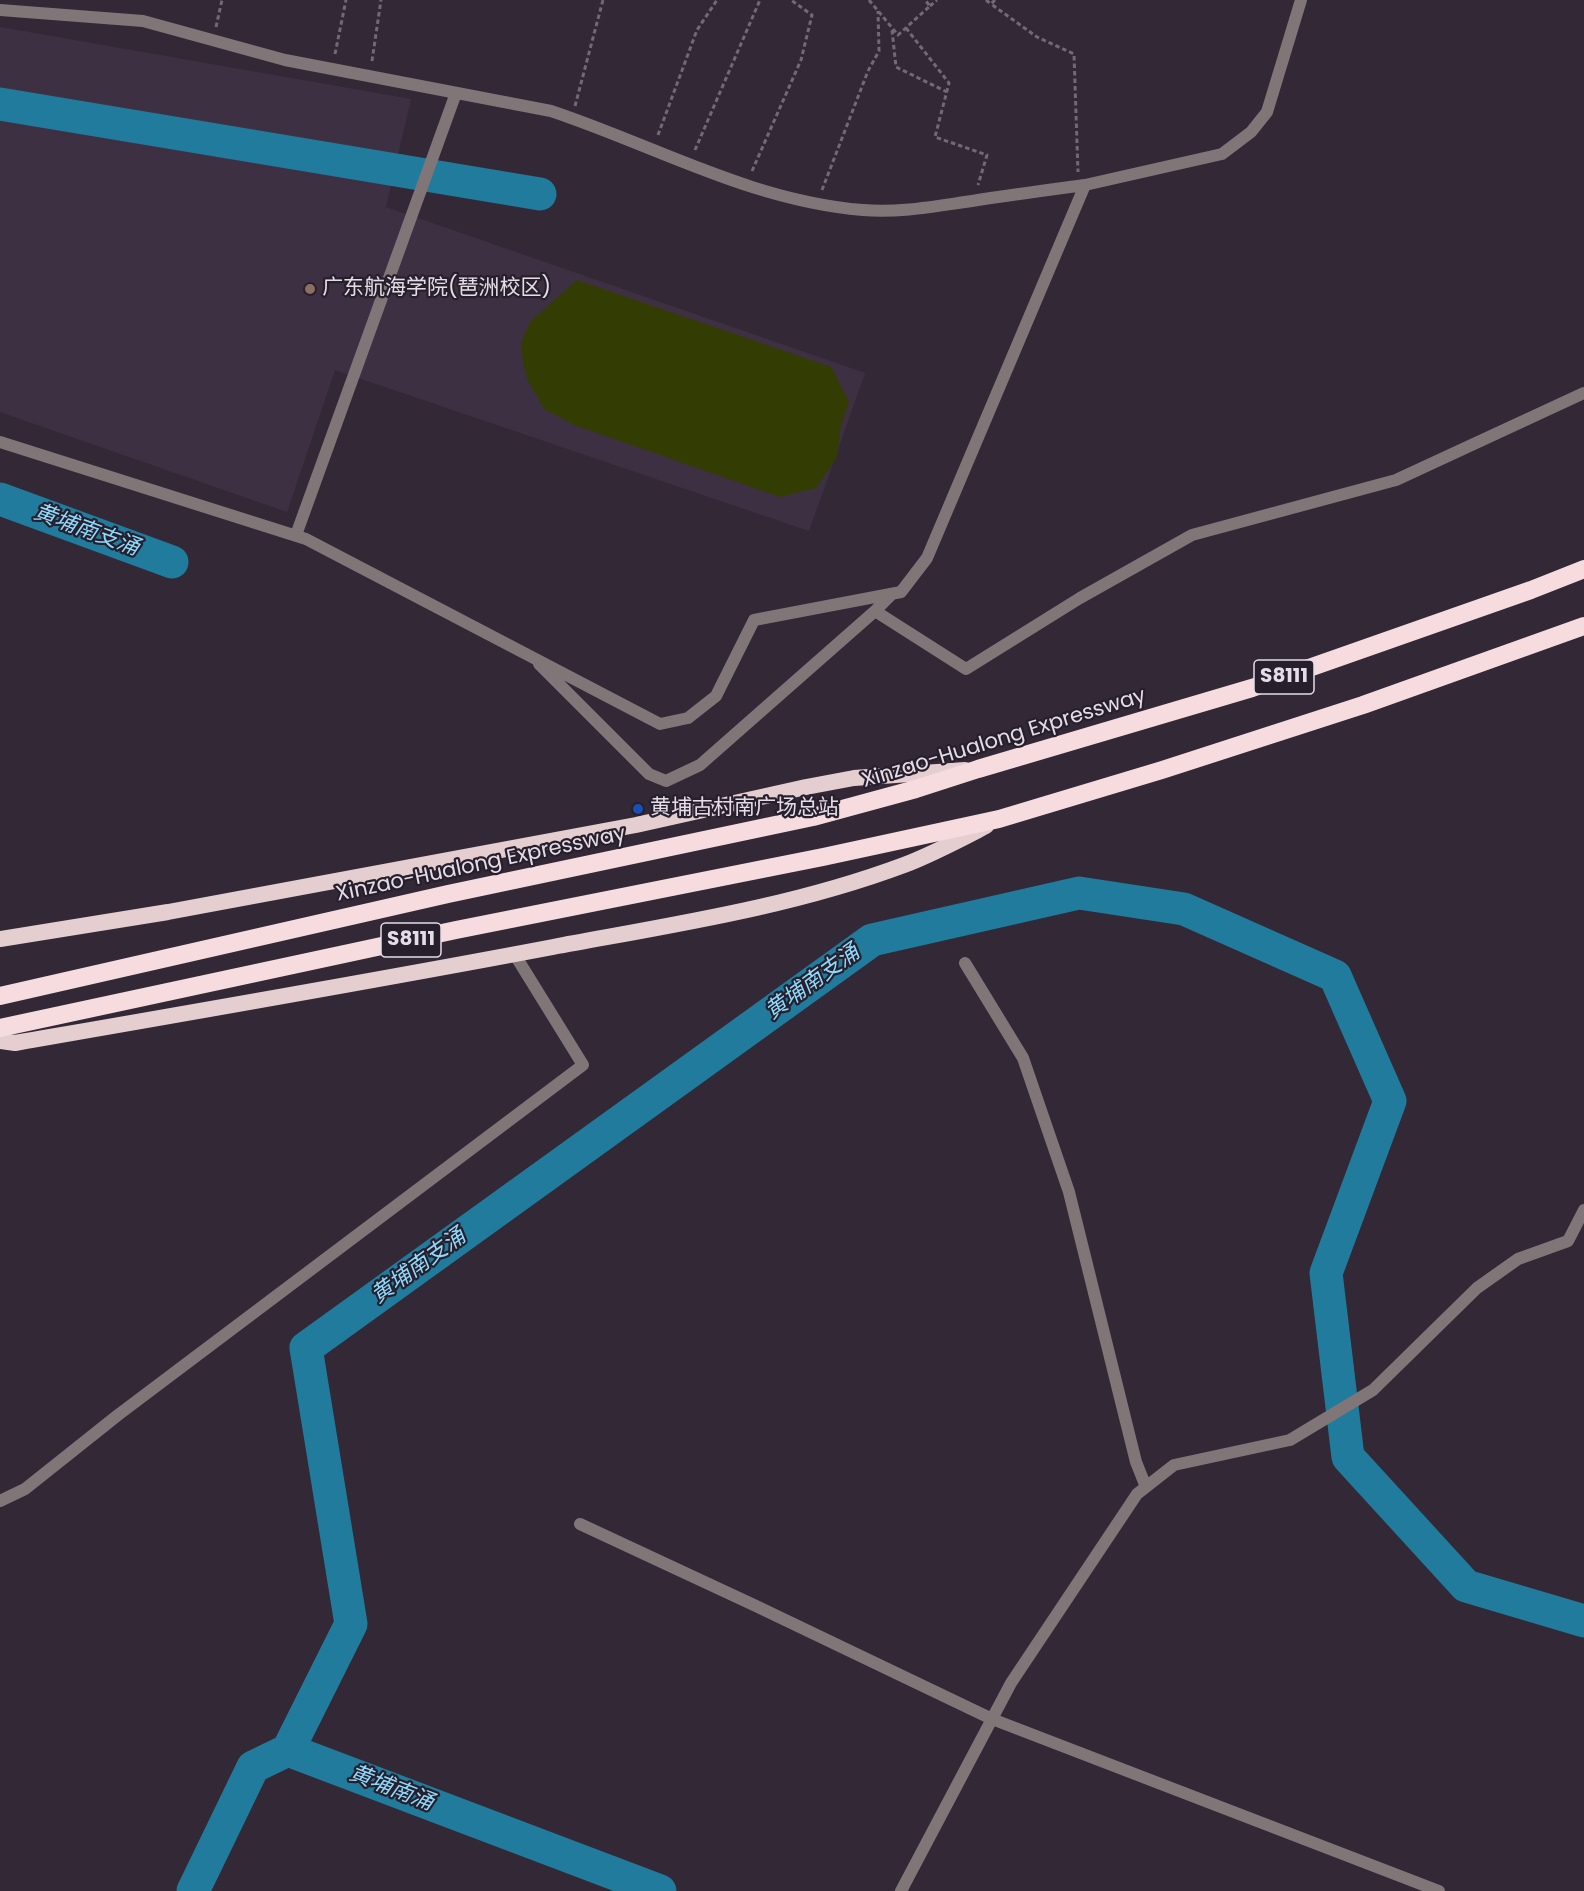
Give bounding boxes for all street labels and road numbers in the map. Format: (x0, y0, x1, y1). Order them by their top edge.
road number: S8111 (1254, 660, 1314, 694)
street label: Xinzao-Hualong Expressway (859, 684, 1149, 794)
street label: Xinzao-Hualong Expressway (334, 822, 628, 908)
road number: S8111 (381, 923, 441, 957)

